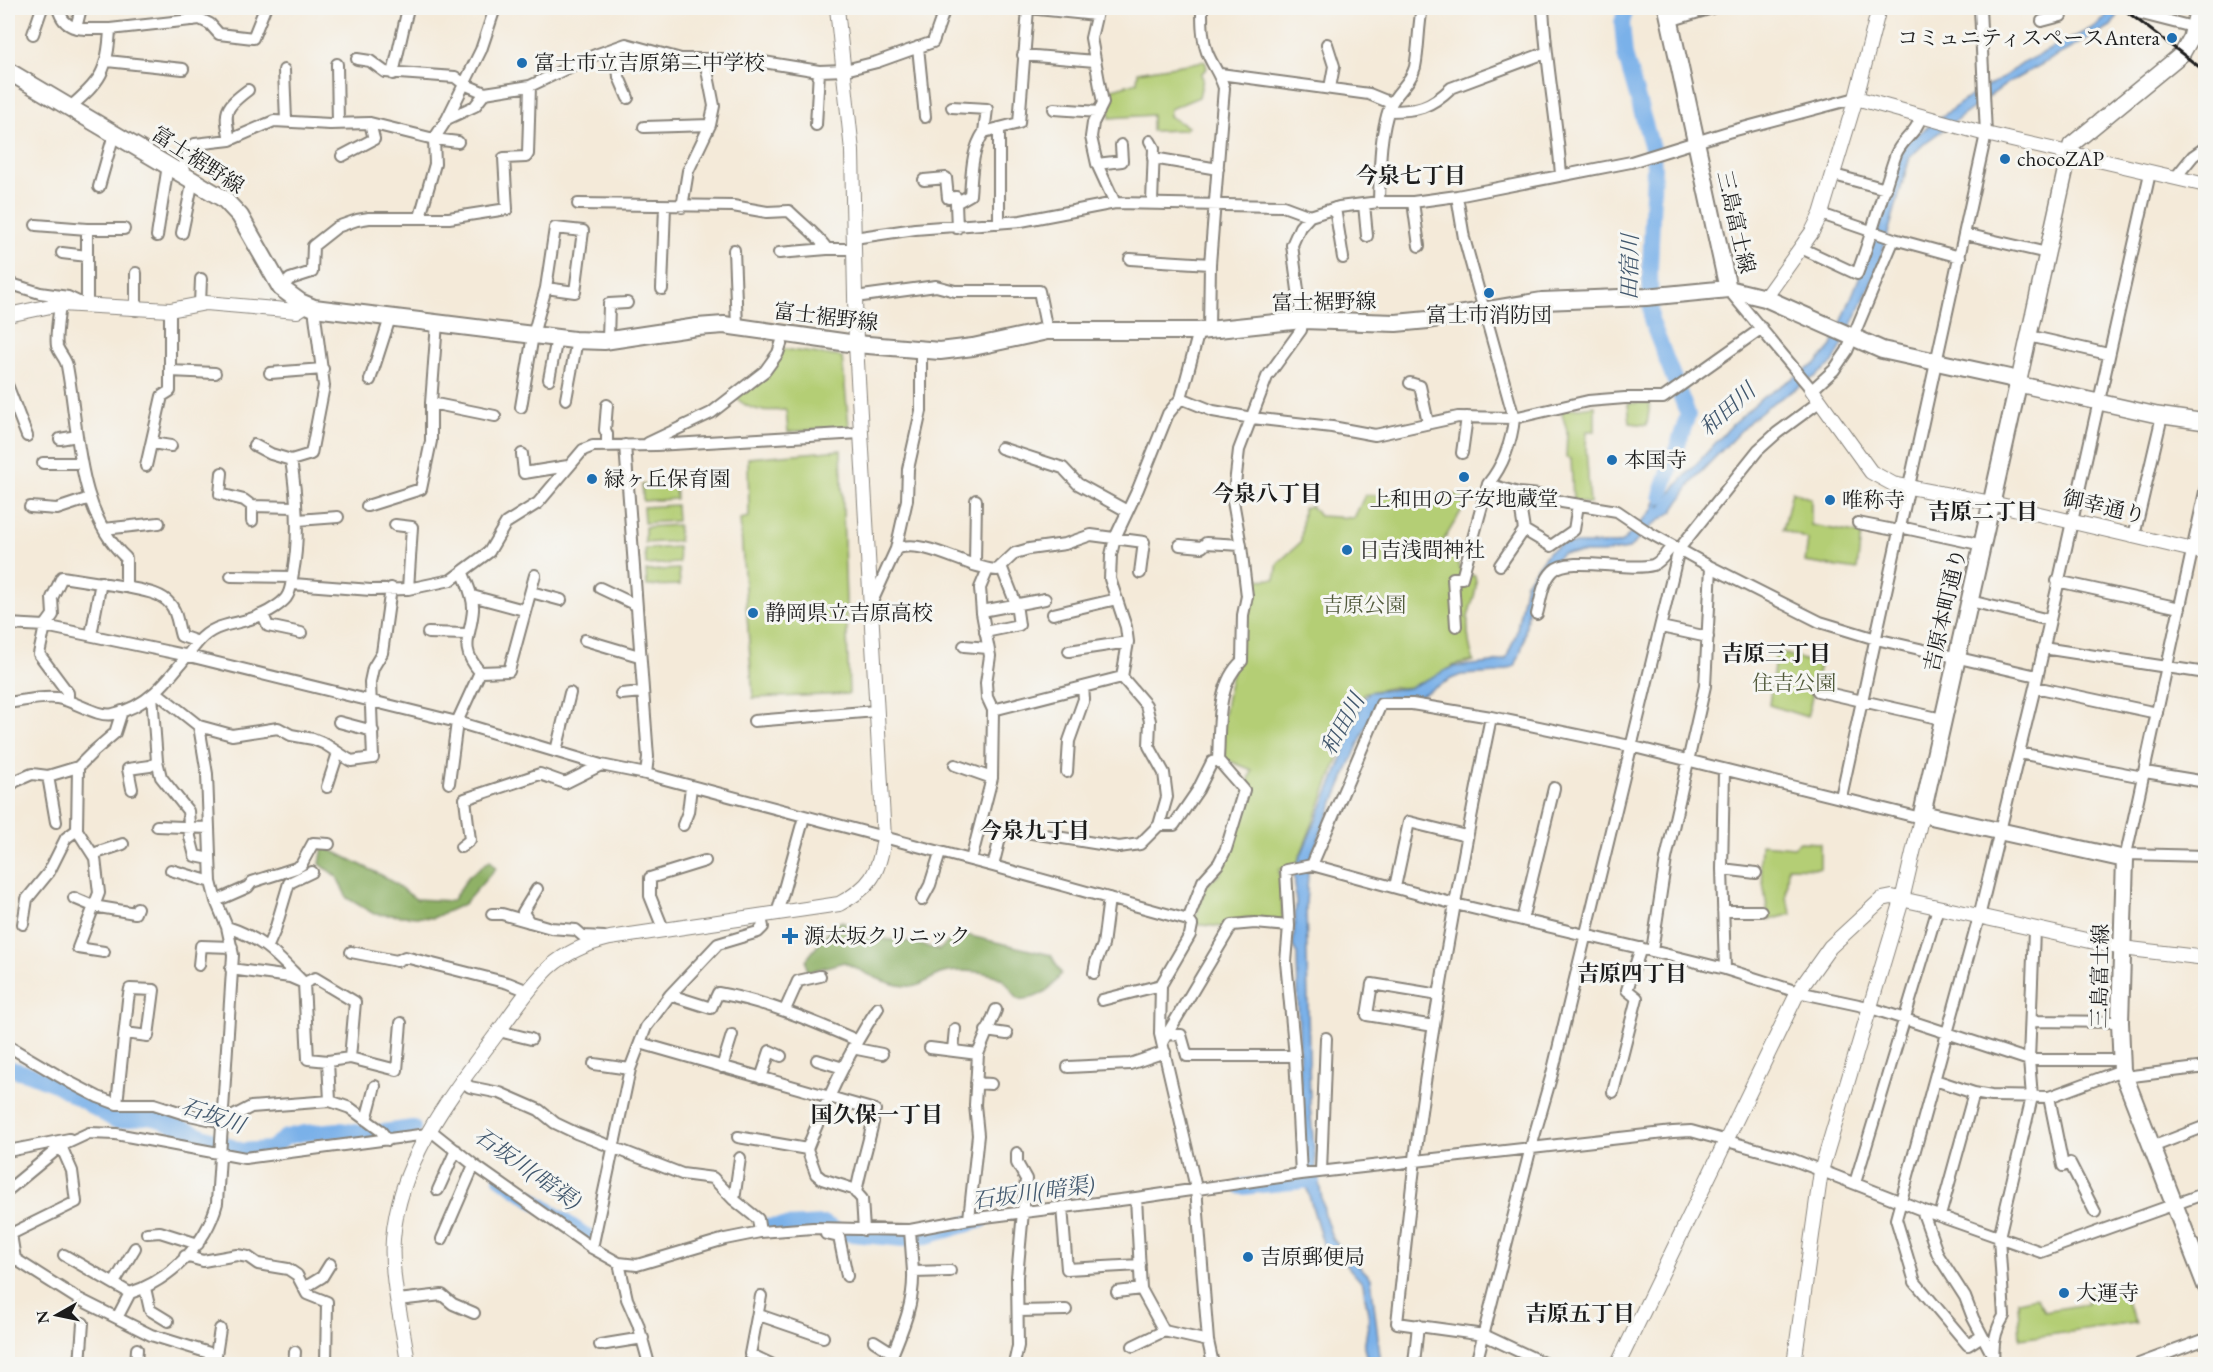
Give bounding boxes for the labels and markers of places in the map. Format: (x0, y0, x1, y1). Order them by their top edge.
place label: コミュニティスペースAntera (1897, 24, 2161, 51)
marker: コミュニティスペースAntera (2165, 31, 2179, 45)
place label: 富士市立吉原第二中学校 (534, 49, 765, 76)
marker: 富士市立吉原第二中学校 (515, 56, 529, 70)
place label: chocoZAP (2017, 145, 2104, 172)
marker: chocoZAP (1998, 152, 2012, 166)
marker: 富士市消防団 (1482, 286, 1496, 300)
place label: 富士市消防団 (1426, 301, 1552, 328)
place label: 本国寺 (1624, 446, 1687, 473)
marker: 本国寺 (1605, 453, 1619, 467)
place label: 緑ヶ丘保育園 (604, 465, 730, 492)
marker: 上和田の子安地蔵堂 (1457, 470, 1471, 484)
marker: 緑ヶ丘保育園 (585, 472, 599, 486)
place label: 上和田の子安地蔵堂 (1370, 485, 1559, 512)
place label: 唯称寺 (1842, 486, 1905, 513)
marker: 唯称寺 (1823, 493, 1837, 507)
place label: 日吉浅間神社 (1359, 536, 1485, 563)
marker: 日吉浅間神社 (1340, 543, 1354, 557)
place label: 静岡県立吉原高校 (765, 599, 933, 626)
marker: 静岡県立吉原高校 (746, 606, 760, 620)
place label: 源太坂クリニック (804, 922, 971, 949)
marker: 源太坂クリニック (781, 927, 799, 945)
place label: 吉原郵便局 (1260, 1243, 1365, 1270)
marker: 吉原郵便局 (1241, 1250, 1255, 1264)
place label: 大運寺 (2076, 1279, 2139, 1306)
marker: 大運寺 (2057, 1286, 2071, 1300)

